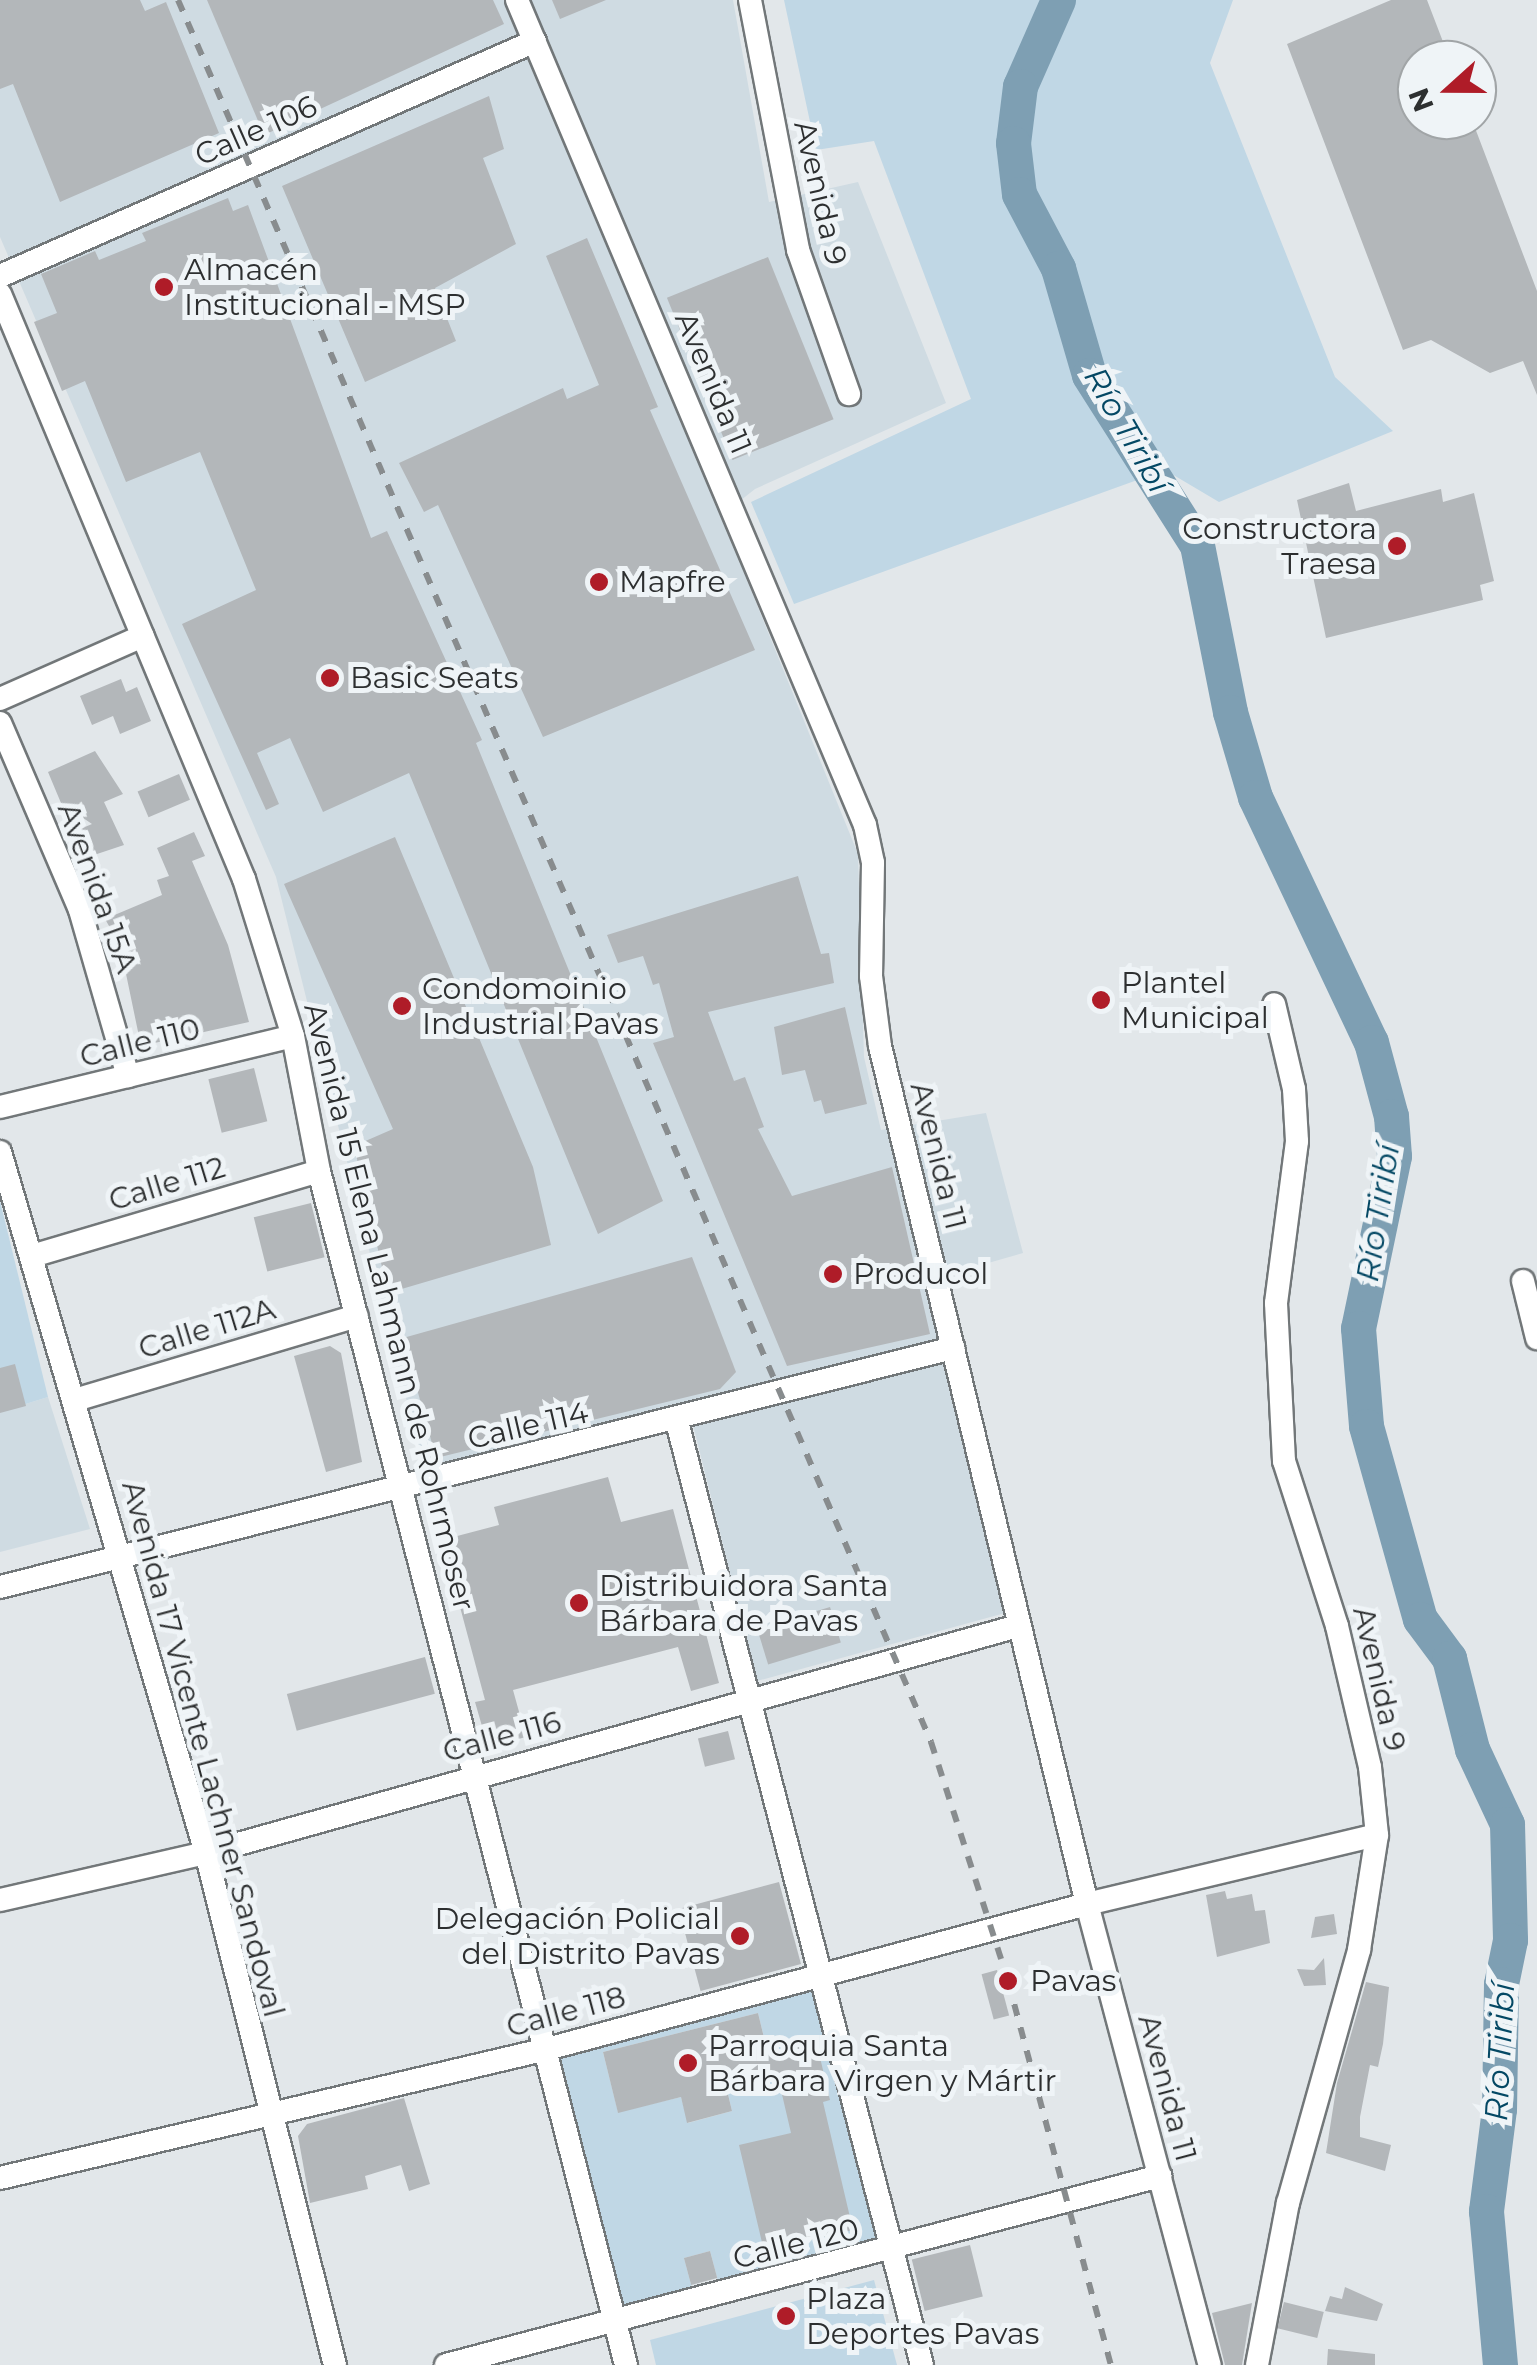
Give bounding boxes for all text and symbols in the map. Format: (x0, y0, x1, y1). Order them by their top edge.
north arrow (1397, 40, 1497, 140)
text: N (1401, 83, 1441, 117)
street label: Calle 106 (189, 88, 323, 174)
street label: Avenida 9 (786, 117, 854, 269)
place label: Almacén Institucional - MSP (184, 252, 466, 322)
marker: Almacén Institucional - MSP (153, 276, 175, 298)
street label: Avenida 11 (667, 307, 759, 459)
water label: Río Tiribí (1076, 360, 1178, 500)
place label: Constructora Traesa (1182, 511, 1377, 582)
marker: Constructora Traesa (1386, 535, 1408, 557)
place label: Mapfre (619, 564, 726, 600)
marker: Mapfre (588, 571, 610, 593)
place label: Basic Seats (350, 660, 518, 696)
marker: Basic Seats (319, 667, 341, 689)
street label: Avenida 15A (50, 798, 144, 978)
place label: Plantel Municipal (1121, 965, 1269, 1036)
place label: Condomoinio Industrial Pavas (422, 971, 659, 1042)
marker: Plantel Municipal (1090, 989, 1112, 1011)
marker: Condomoinio Industrial Pavas (391, 995, 413, 1017)
street label: Avenida 15 Elena Lahmann de Rohrmoser (296, 1000, 482, 1614)
street label: Calle 110 (76, 1011, 204, 1075)
street label: Avenida 11 (902, 1079, 974, 1233)
water label: Río Tiribí (1348, 1142, 1408, 1284)
street label: Calle 112 (105, 1149, 229, 1219)
place label: Producol (853, 1256, 988, 1292)
marker: Producol (822, 1263, 844, 1285)
street label: Calle 112A (134, 1291, 280, 1367)
street label: Calle 114 (464, 1395, 592, 1457)
street label: Avenida 17 Vicente Lachner Sandoval (114, 1477, 292, 2021)
place label: Distribuidora Santa Bárbara de Pavas (599, 1568, 888, 1638)
marker: Distribuidora Santa Bárbara de Pavas (568, 1592, 590, 1614)
street label: Avenida 9 (1345, 1603, 1413, 1755)
street label: Calle 116 (439, 1704, 565, 1770)
place label: Delegación Policial del Distrito Pavas (434, 1901, 720, 1972)
marker: Delegación Policial del Distrito Pavas (729, 1925, 751, 1947)
place label: Pavas (1030, 1963, 1117, 1999)
marker: Pavas (995, 1968, 1021, 1994)
street label: Calle 118 (503, 1979, 629, 2045)
water label: Río Tiribí (1477, 1982, 1523, 2122)
street label: Avenida 11 (1130, 2011, 1204, 2165)
place label: Parroquia Santa Bárbara Virgen y Mártir (708, 2028, 1057, 2098)
marker: Parroquia Santa Bárbara Virgen y Mártir (677, 2052, 699, 2074)
street label: Calle 120 (729, 2211, 863, 2277)
place label: Plaza Deportes Pavas (806, 2281, 1039, 2352)
marker: Plaza Deportes Pavas (775, 2305, 797, 2327)

